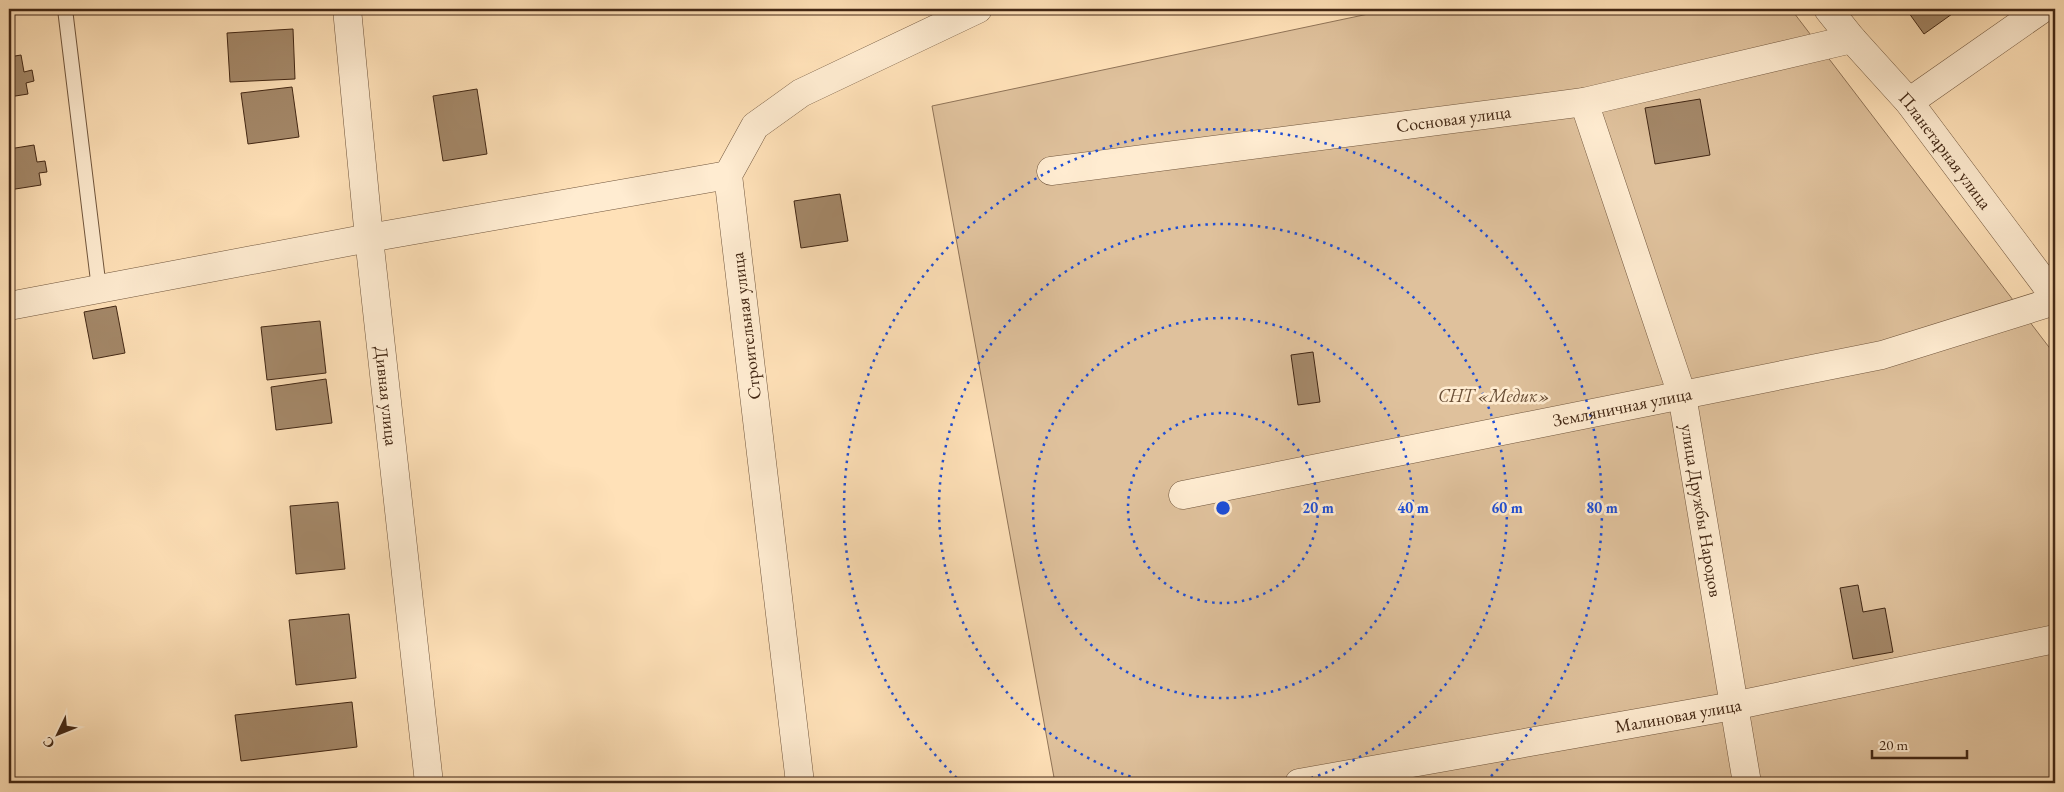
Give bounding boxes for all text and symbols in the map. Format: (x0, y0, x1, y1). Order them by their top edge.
street label: Планетарная улица (1894, 86, 1998, 214)
street label: Сосновая улица (1395, 99, 1513, 137)
street label: Строительная улица (725, 250, 766, 401)
street label: Дивная улица (370, 345, 404, 448)
street label: Земляничная улица (1551, 381, 1695, 432)
park label: СНТ «Медик» (1438, 384, 1550, 407)
street label: улица Дружбы Народов (1676, 422, 1728, 599)
text: 20 m (1302, 498, 1334, 517)
text: 40 m (1397, 498, 1429, 517)
text: 60 m (1491, 498, 1523, 517)
text: 80 m (1586, 498, 1618, 517)
centre of rings (1214, 499, 1232, 517)
street label: Малиновая улица (1613, 692, 1744, 738)
north arrow (32, 710, 82, 760)
scale bar (1872, 727, 1966, 759)
text: С (38, 733, 58, 753)
text: 20 m (1879, 735, 1908, 754)

